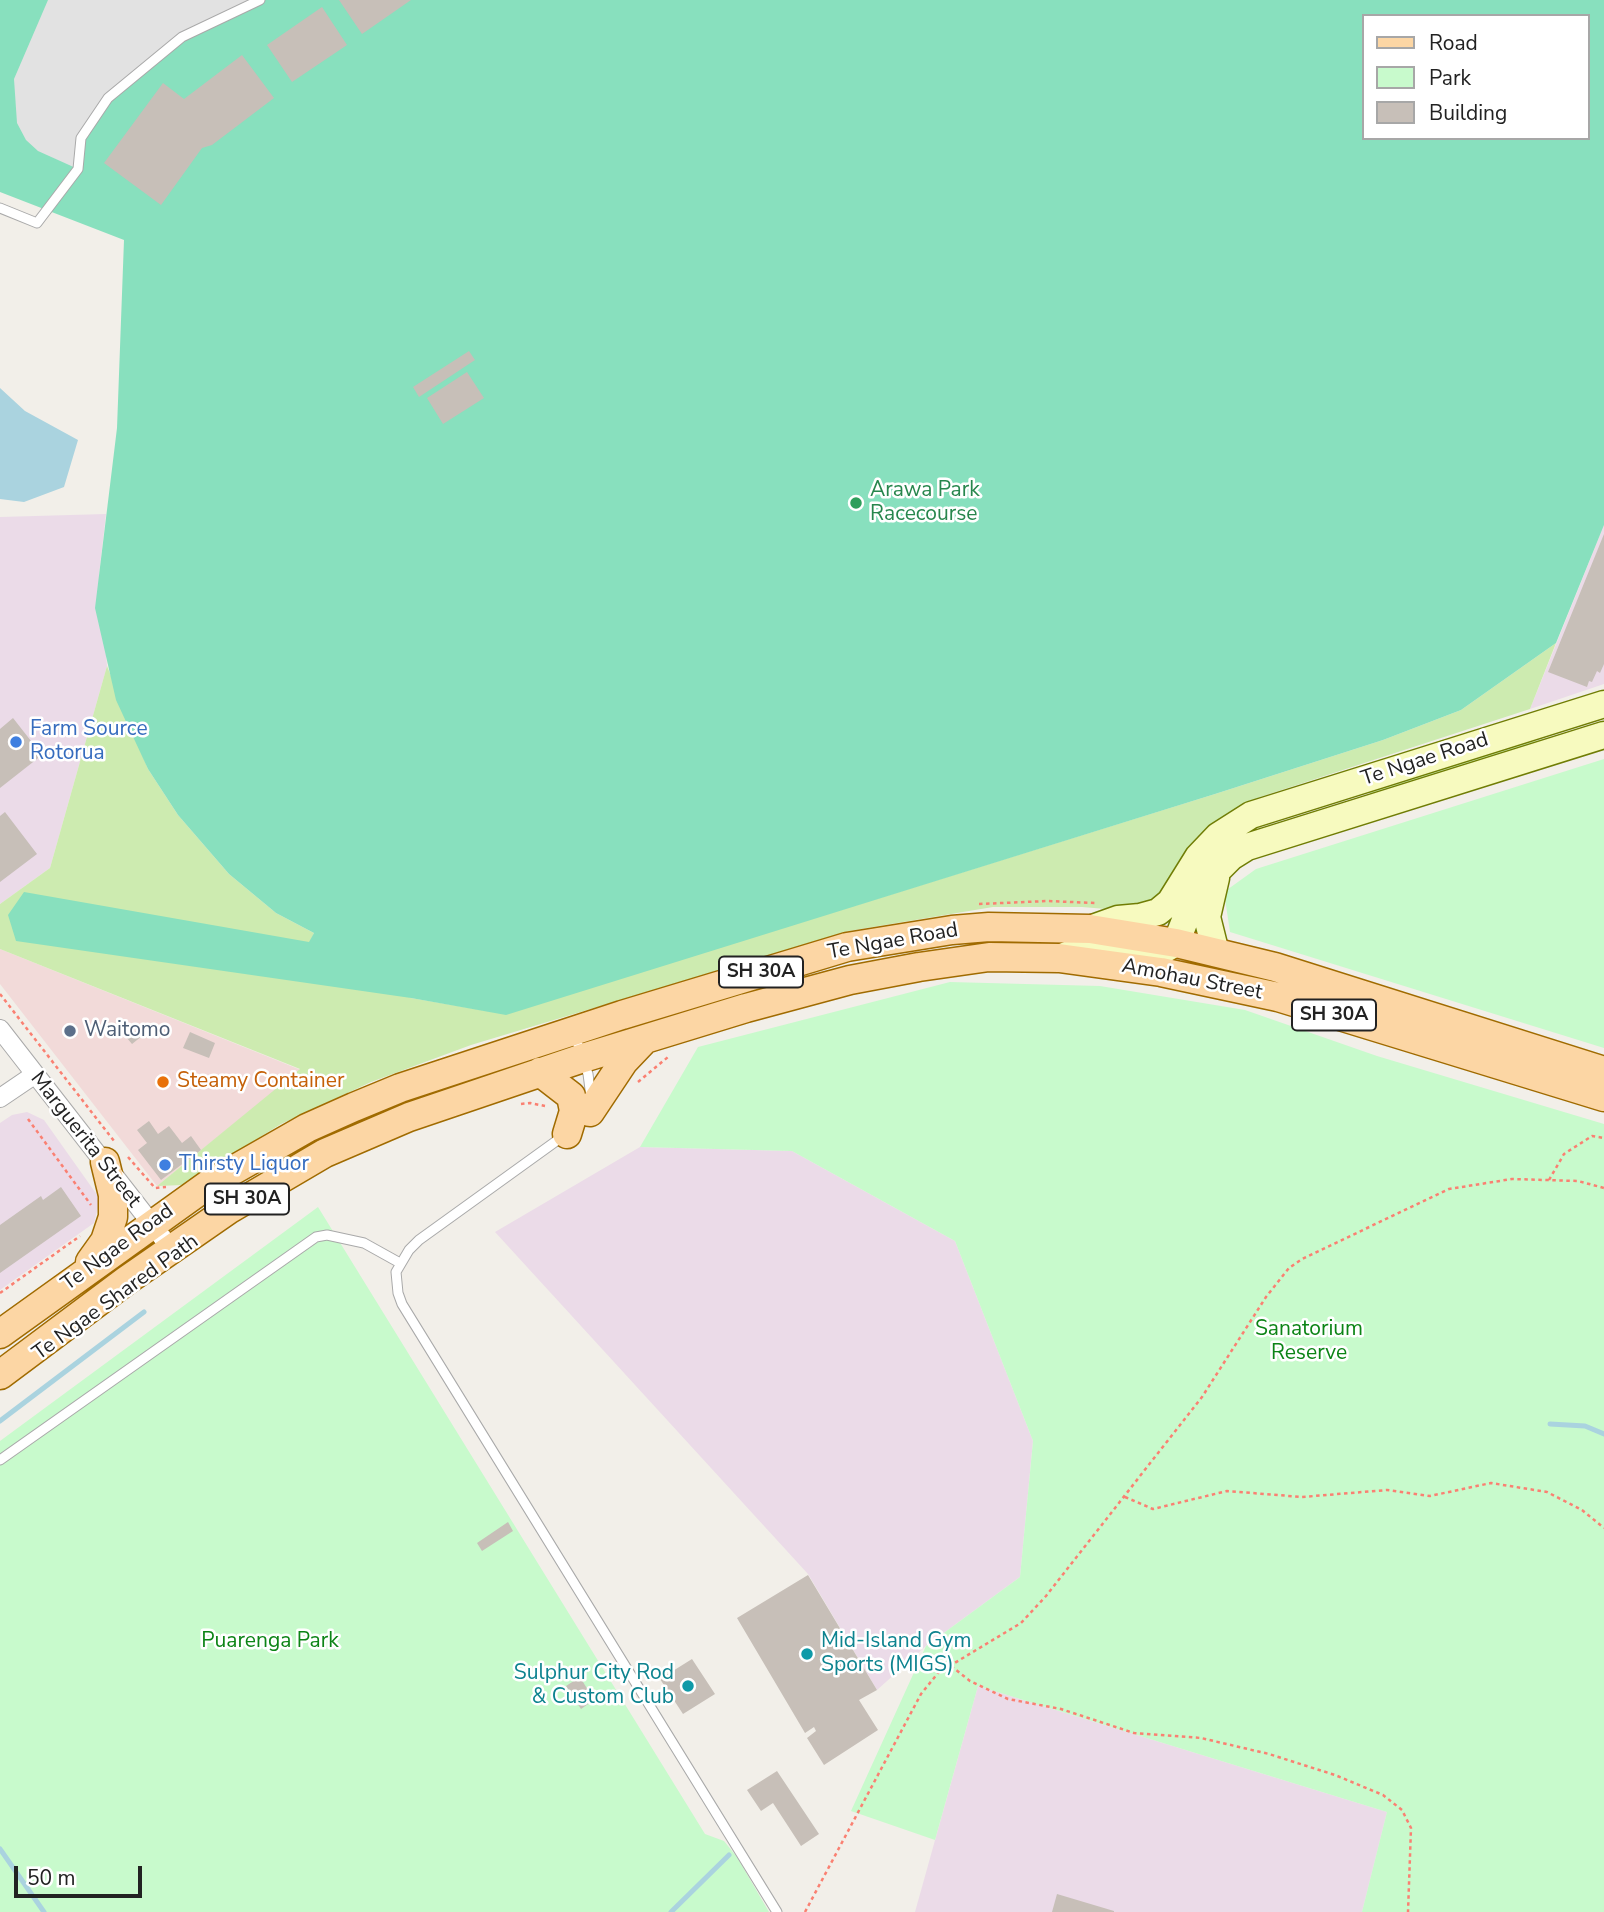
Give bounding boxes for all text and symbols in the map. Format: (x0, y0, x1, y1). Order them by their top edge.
legend (1362, 14, 1590, 140)
text: Road (1429, 29, 1478, 57)
text: Park (1429, 64, 1471, 92)
text: Building (1429, 99, 1507, 127)
place label: Arawa Park Racecourse (870, 478, 980, 528)
marker: Arawa Park Racecourse (848, 495, 864, 511)
place label: Farm Source Rotorua (30, 717, 148, 767)
street label: Te Ngae Road (1358, 728, 1492, 792)
marker: Farm Source Rotorua (8, 734, 24, 750)
street label: Te Ngae Road (826, 918, 960, 966)
street label: Amohau Street (1120, 954, 1264, 1006)
road number: SH 30A (719, 956, 803, 988)
road number: SH 30A (1292, 1000, 1376, 1030)
place label: Waitomo (84, 1018, 170, 1044)
marker: Waitomo (62, 1023, 78, 1039)
street label: Marguerita Street (24, 1067, 146, 1213)
place label: Steamy Container (177, 1069, 344, 1095)
marker: Steamy Container (155, 1074, 171, 1090)
place label: Thirsty Liquor (179, 1152, 309, 1178)
marker: Thirsty Liquor (157, 1157, 173, 1173)
road number: SH 30A (205, 1184, 289, 1214)
street label: Te Ngae Road (57, 1199, 179, 1297)
street label: Te Ngae Shared Path (28, 1229, 204, 1367)
park label: Sanatorium Reserve (1255, 1317, 1363, 1367)
park label: Puarenga Park (201, 1629, 339, 1655)
place label: Mid-Island Gym Sports (MIGS) (821, 1629, 971, 1679)
marker: Mid-Island Gym Sports (MIGS) (799, 1646, 815, 1662)
place label: Sulphur City Rod & Custom Club (514, 1661, 674, 1711)
marker: Sulphur City Rod & Custom Club (680, 1678, 696, 1694)
scale bar (18, 1853, 145, 1897)
text: 50 m (27, 1864, 76, 1892)

